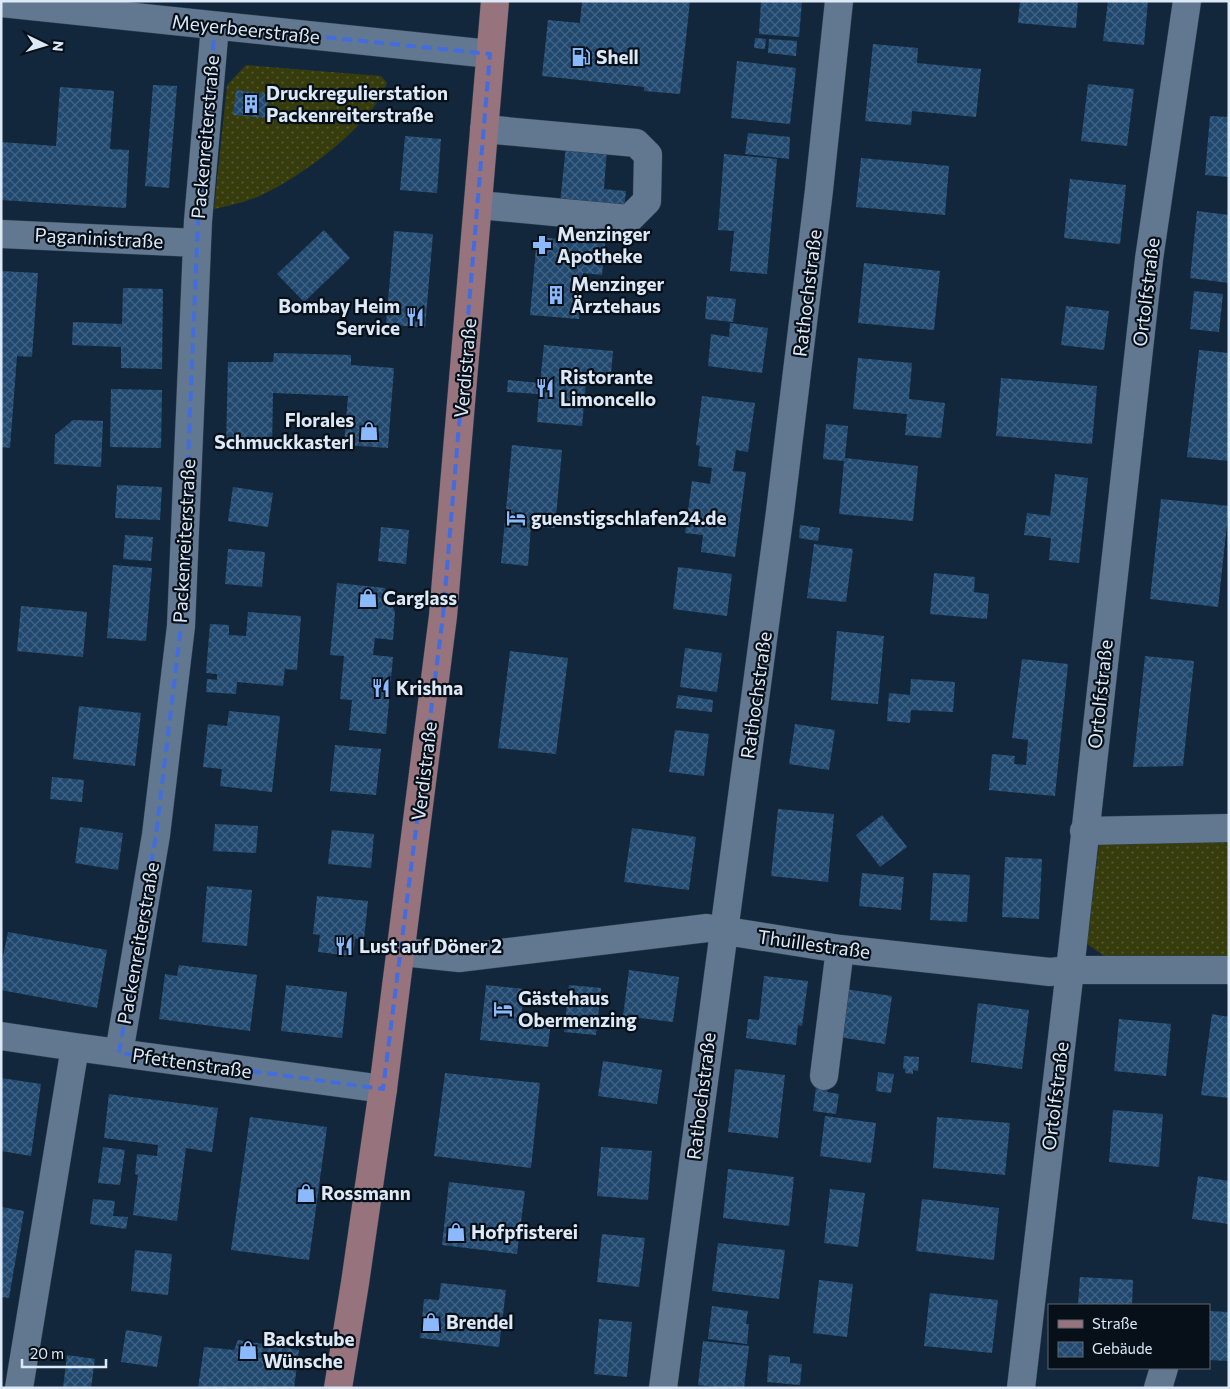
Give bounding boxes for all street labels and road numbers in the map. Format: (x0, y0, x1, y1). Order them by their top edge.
street label: Meyerbeerstraße (171, 9, 321, 48)
street label: Packenreiterstraße (186, 54, 223, 220)
street label: Paganinistraße (34, 223, 164, 252)
street label: Rathochstraße (787, 228, 826, 358)
street label: Ortolfstraße (1127, 236, 1164, 348)
street label: Verdistraße (449, 317, 480, 419)
street label: Packenreiterstraße (168, 458, 199, 624)
street label: Rathochstraße (735, 630, 776, 760)
street label: Ortolfstraße (1082, 638, 1117, 750)
street label: Verdistraße (406, 720, 441, 822)
street label: Packenreiterstraße (112, 860, 163, 1026)
street label: Thuillestraße (756, 924, 872, 963)
street label: Rathochstraße (681, 1031, 720, 1161)
street label: Ortolfstraße (1036, 1040, 1073, 1152)
street label: Pfettenstraße (131, 1043, 253, 1082)

